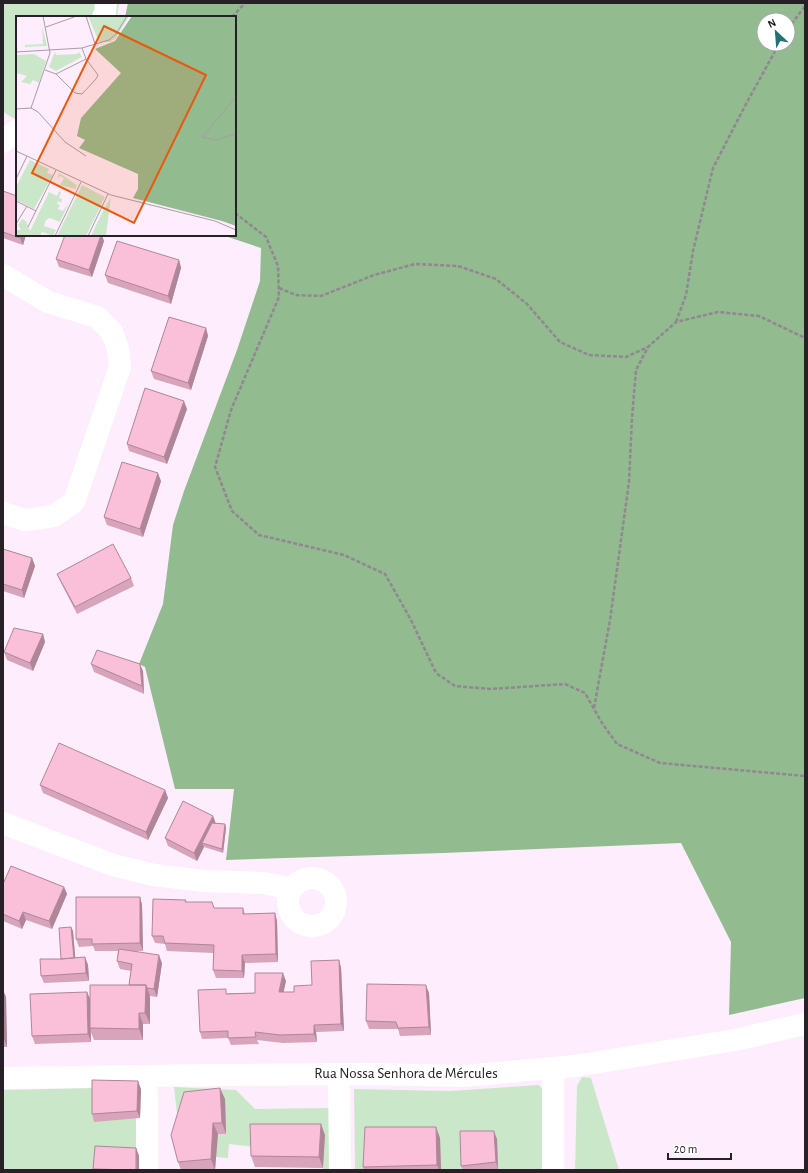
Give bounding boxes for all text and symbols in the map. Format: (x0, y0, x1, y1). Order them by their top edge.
north arrow (756, 12, 796, 52)
inset map (16, 16, 236, 236)
text: N (766, 17, 778, 30)
street label: Rua Nossa Senhora de Mércules (314, 1066, 498, 1081)
scale bar (668, 1135, 731, 1161)
text: 20 m (674, 1143, 697, 1155)

